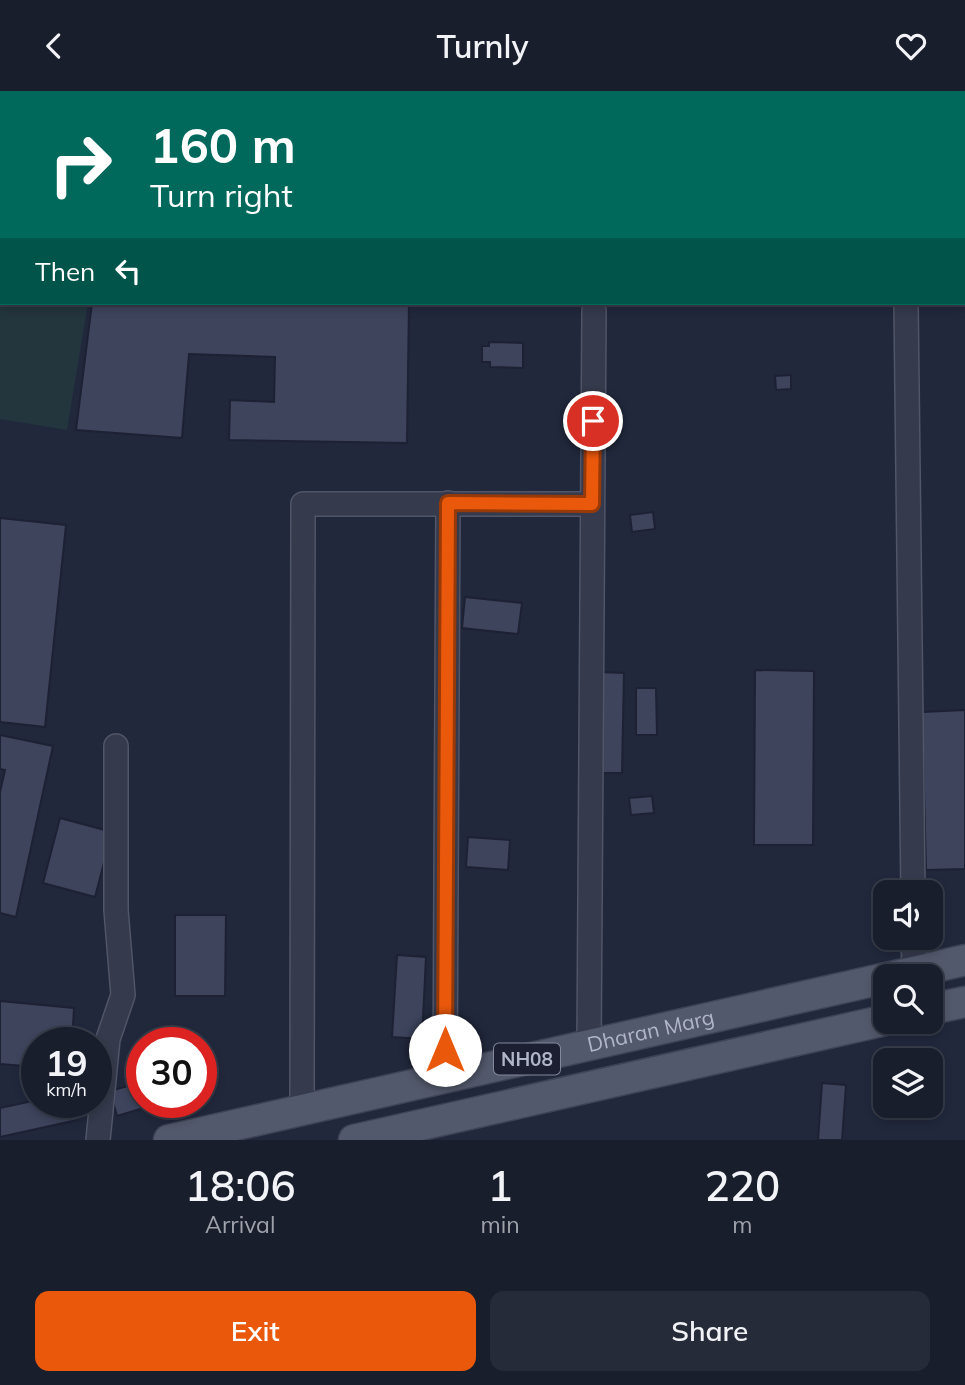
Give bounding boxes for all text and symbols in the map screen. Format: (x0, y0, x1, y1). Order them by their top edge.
text: Turnly (436, 26, 529, 66)
icon: back (35, 27, 73, 65)
icon: heart (892, 27, 930, 65)
text: 160 m (150, 114, 296, 175)
icon: right (35, 119, 126, 210)
text: Turn right (150, 175, 293, 215)
icon: left (109, 252, 147, 290)
text: Then (35, 255, 95, 288)
pin (563, 391, 623, 451)
icon: arrive (574, 402, 612, 440)
map controls (873, 880, 943, 1118)
button: sound (873, 880, 943, 950)
button: search (873, 964, 943, 1034)
street label: Dharan Marg (585, 1003, 717, 1057)
position arrow (408, 1013, 482, 1087)
speed limit sign: 30 (126, 1027, 217, 1118)
text: 19 (45, 1041, 88, 1085)
road number: NH08 (494, 1043, 560, 1075)
button: layers (873, 1048, 943, 1118)
text: km/h (46, 1078, 87, 1101)
text: 18:06 (185, 1159, 296, 1212)
text: 1 (487, 1159, 513, 1212)
text: 220 (705, 1159, 780, 1212)
text: Arrival (205, 1210, 275, 1239)
text: min (480, 1210, 520, 1239)
text: m (732, 1210, 752, 1239)
button: Exit (35, 1291, 476, 1371)
button: Share (490, 1291, 930, 1371)

